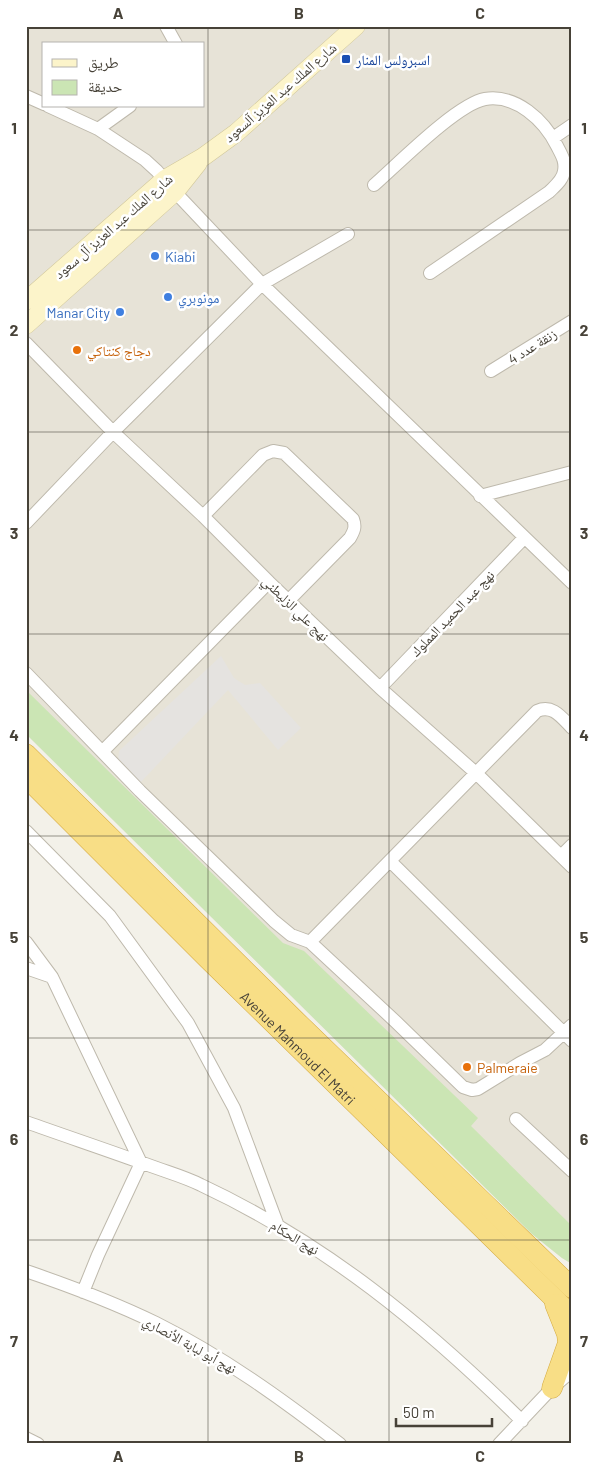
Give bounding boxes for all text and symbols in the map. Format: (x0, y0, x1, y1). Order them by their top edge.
text: A (113, 3, 124, 22)
text: B (294, 3, 304, 22)
text: C (475, 3, 485, 22)
street label: شارع الملك عبد العزيز آلسعود (220, 39, 341, 147)
legend (42, 42, 205, 108)
place label: اسبرولس المنار (355, 51, 430, 69)
text: طريق (88, 53, 119, 73)
marker: اسبرولس المنار (340, 53, 352, 65)
text: حديقة (88, 77, 123, 95)
text: 1 (11, 118, 17, 137)
text: 1 (581, 118, 587, 137)
street label: شارع الملك عبد العزيز آل سعود (50, 170, 177, 284)
place label: Kiabi (165, 248, 196, 265)
marker: Kiabi (149, 250, 161, 262)
place label: مونوبري (178, 289, 220, 309)
marker: مونوبري (162, 291, 174, 303)
place label: Manar City (47, 304, 111, 321)
marker: Manar City (114, 306, 126, 318)
text: 2 (10, 320, 19, 339)
text: 2 (580, 320, 589, 339)
street label: زنقة عدد 4 (505, 325, 560, 368)
place label: دجاج كنتاكي (87, 342, 151, 362)
marker: دجاج كنتاكي (71, 344, 83, 356)
text: 3 (10, 523, 18, 542)
text: 3 (580, 523, 588, 542)
street label: نهج عبد الحميد المملوك (406, 566, 499, 661)
street label: نهج علي الزليطني (256, 572, 333, 647)
text: 4 (9, 725, 19, 744)
text: 4 (579, 725, 589, 744)
text: 5 (10, 927, 19, 946)
text: 5 (580, 927, 589, 946)
street label: Avenue Mahmoud El Matri (237, 987, 360, 1108)
place label: Palmeraie (477, 1059, 538, 1076)
marker: Palmeraie (461, 1061, 473, 1073)
text: 6 (10, 1129, 19, 1148)
text: 6 (580, 1129, 589, 1148)
street label: نهج الحكام (267, 1216, 323, 1260)
street label: نهج أبو لبابة الأنصاري (139, 1311, 240, 1380)
text: 7 (10, 1331, 18, 1350)
text: 7 (580, 1331, 588, 1350)
scale bar (396, 1395, 492, 1427)
text: 50 m (403, 1403, 435, 1421)
text: A (113, 1446, 124, 1465)
text: B (294, 1446, 304, 1465)
text: C (475, 1446, 485, 1465)

